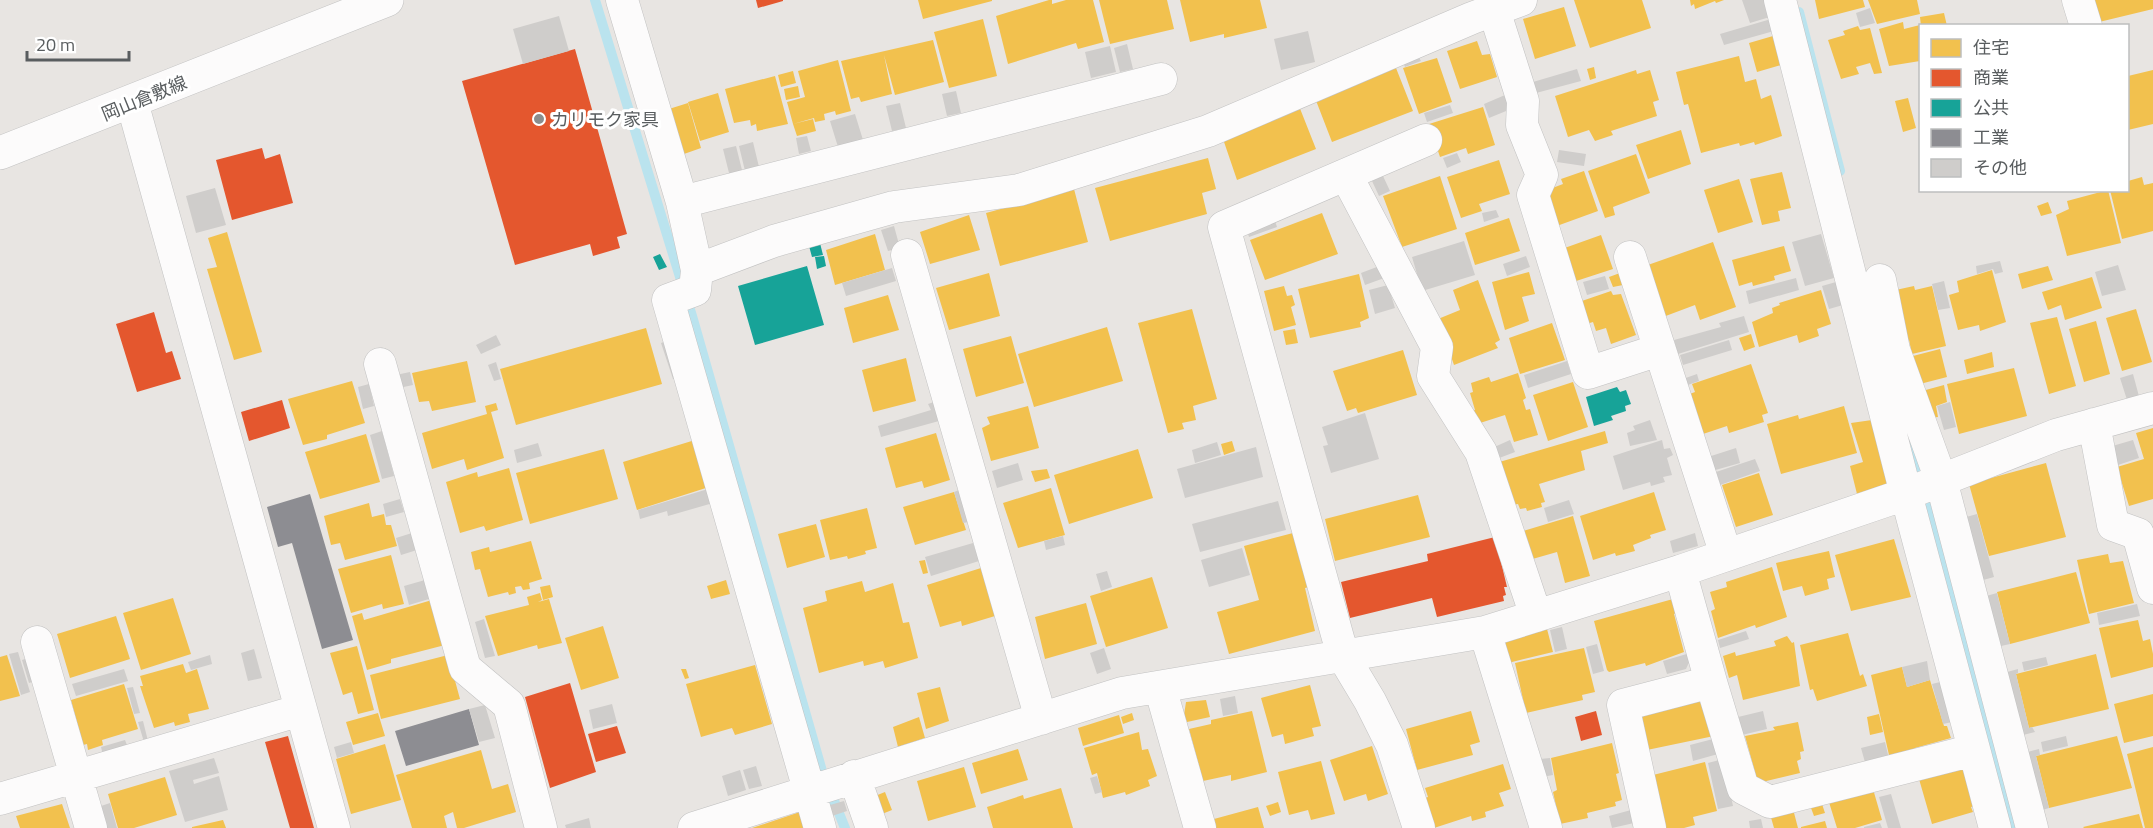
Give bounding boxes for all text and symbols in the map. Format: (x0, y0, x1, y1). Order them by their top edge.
scale bar (27, 24, 129, 62)
legend (1919, 24, 2129, 192)
text: 20 m (36, 31, 75, 58)
text: 住宅 (1973, 34, 2009, 61)
text: 商業 (1973, 64, 2009, 91)
street label: 岡山倉敷線 (97, 69, 191, 127)
text: 公共 (1973, 94, 2009, 121)
place label: カリモク家具 (551, 106, 659, 133)
marker: カリモク家具 (532, 112, 546, 126)
text: 工業 (1973, 124, 2009, 151)
text: その他 (1973, 154, 2027, 181)

